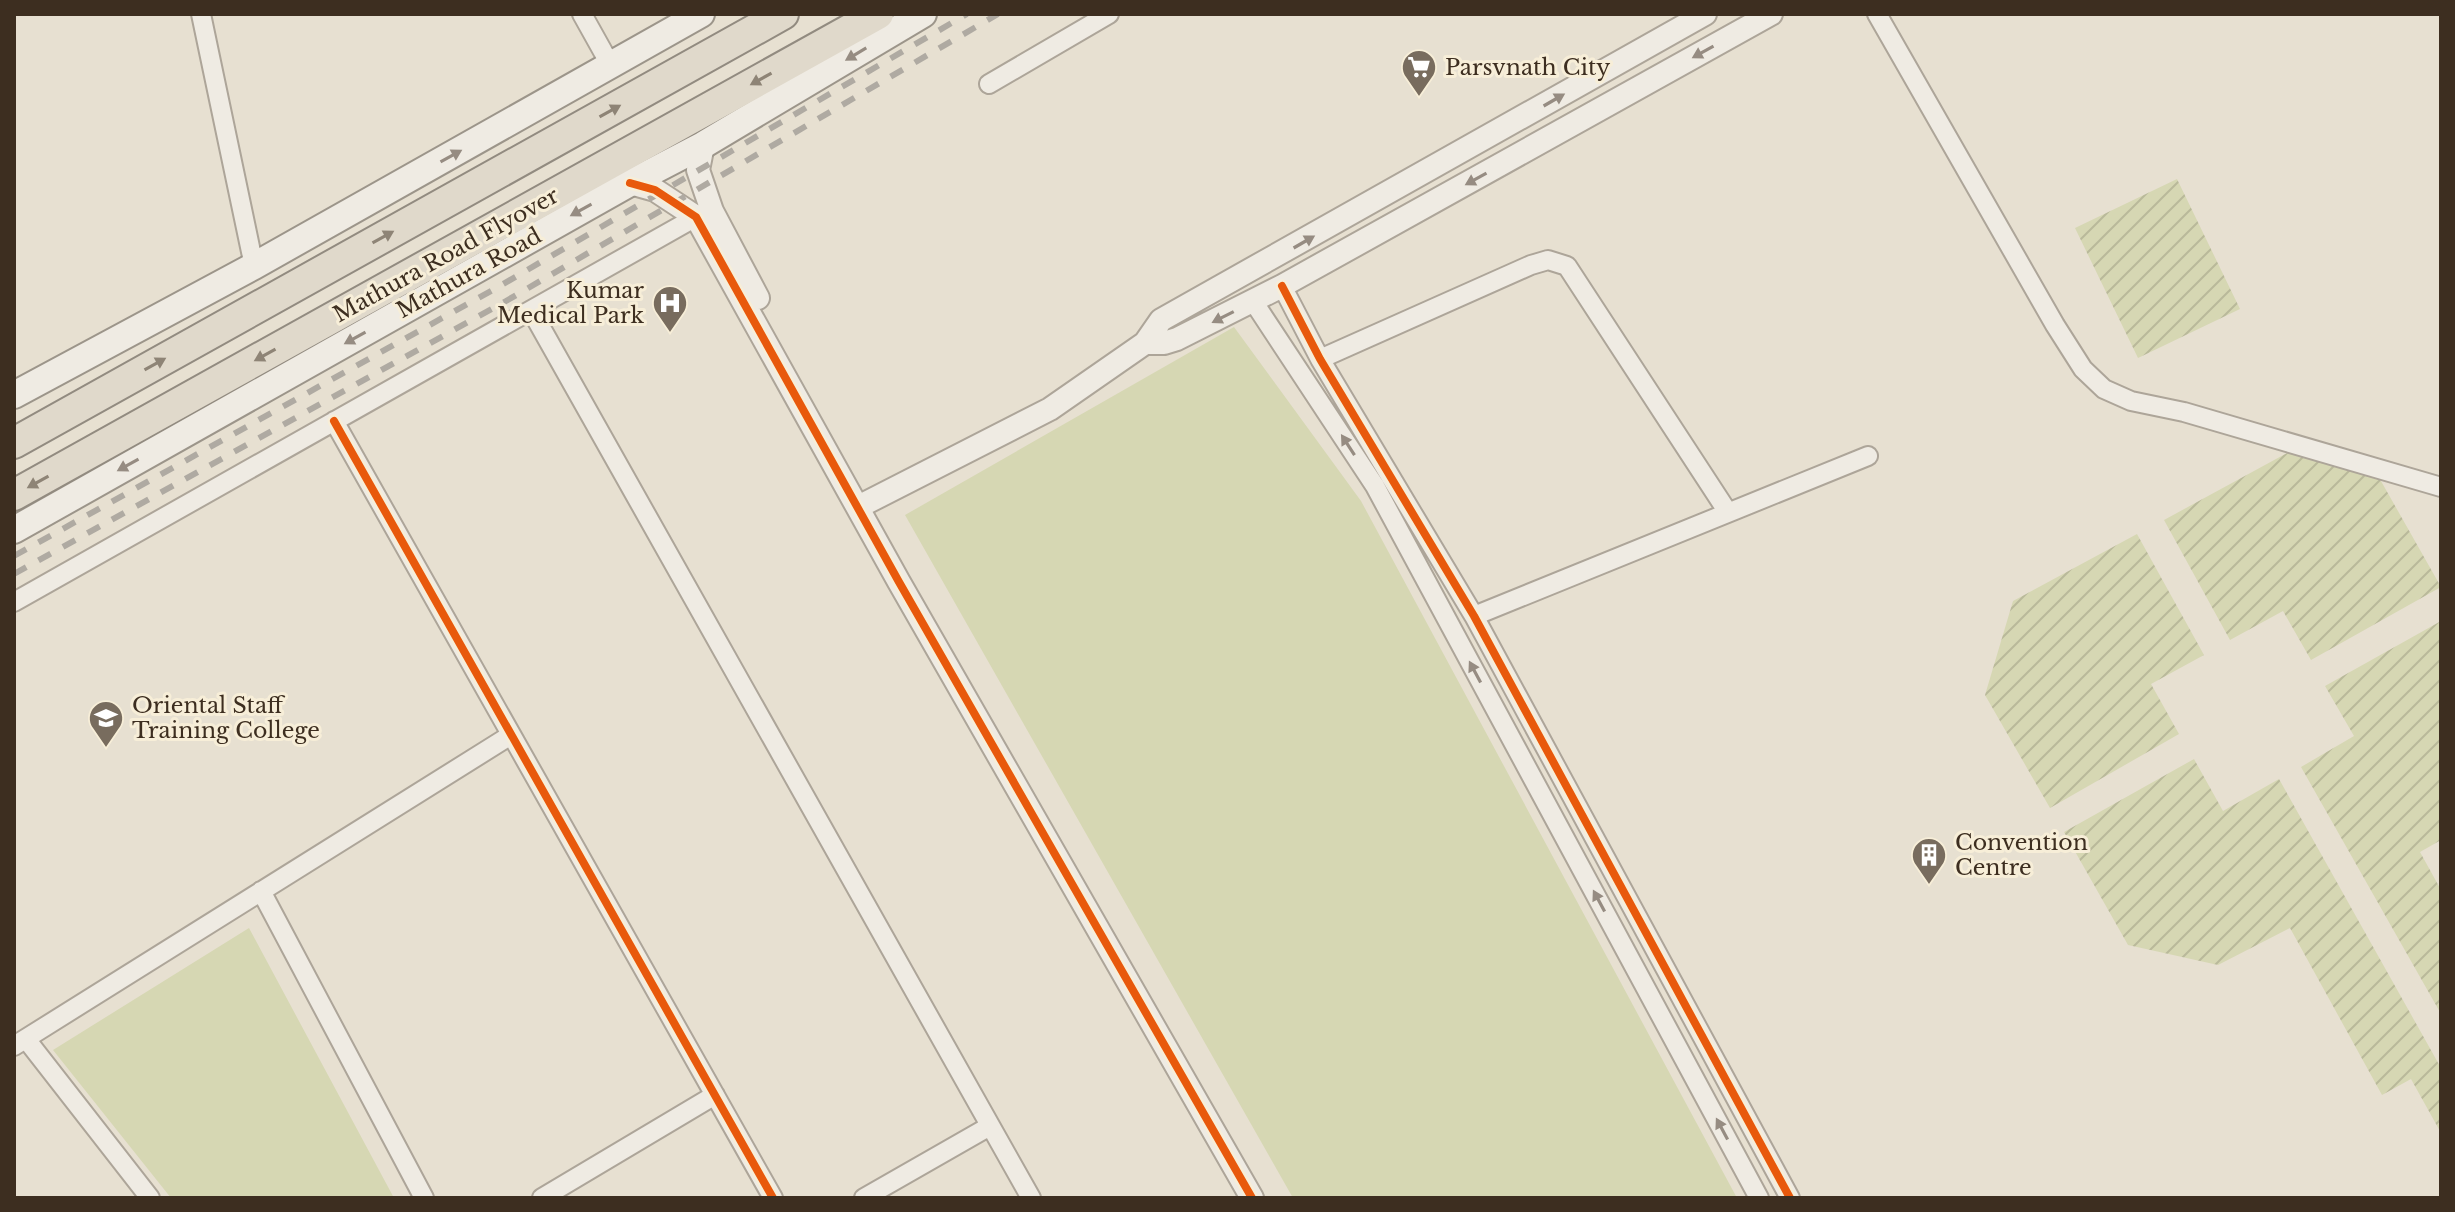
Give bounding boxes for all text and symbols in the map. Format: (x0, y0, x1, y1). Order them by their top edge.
one-way arrow (1692, 45, 1714, 59)
one-way arrow (845, 47, 867, 61)
supermarket icon: Parsvnath City (1400, 48, 1438, 98)
place label: Parsvnath City (1445, 54, 1610, 81)
one-way arrow (750, 72, 772, 86)
one-way arrow (1543, 93, 1565, 107)
one-way arrow (598, 104, 621, 117)
one-way arrow (439, 149, 462, 163)
one-way arrow (1465, 171, 1487, 185)
street label: Mathura Road Flyover (329, 182, 563, 328)
one-way arrow (570, 203, 593, 217)
street label: Mathura Road (392, 222, 546, 324)
one-way arrow (371, 230, 394, 244)
one-way arrow (1292, 235, 1315, 249)
place label: Kumar Medical Park (497, 277, 644, 329)
hospital icon: Kumar Medical Park (651, 284, 689, 334)
one-way arrow (1212, 310, 1235, 323)
one-way arrow (344, 331, 366, 345)
one-way arrow (253, 349, 276, 362)
one-way arrow (144, 357, 167, 371)
one-way arrow (1341, 435, 1356, 456)
one-way arrow (117, 459, 140, 472)
one-way arrow (26, 475, 49, 489)
one-way arrow (1468, 661, 1482, 683)
place label: Oriental Staff Training College (132, 692, 320, 744)
school or university icon: Oriental Staff Training College (87, 699, 125, 749)
place label: Convention Centre (1955, 829, 2088, 881)
building icon: Convention Centre (1910, 836, 1948, 886)
one-way arrow (1592, 889, 1605, 912)
one-way arrow (1716, 1118, 1729, 1141)

